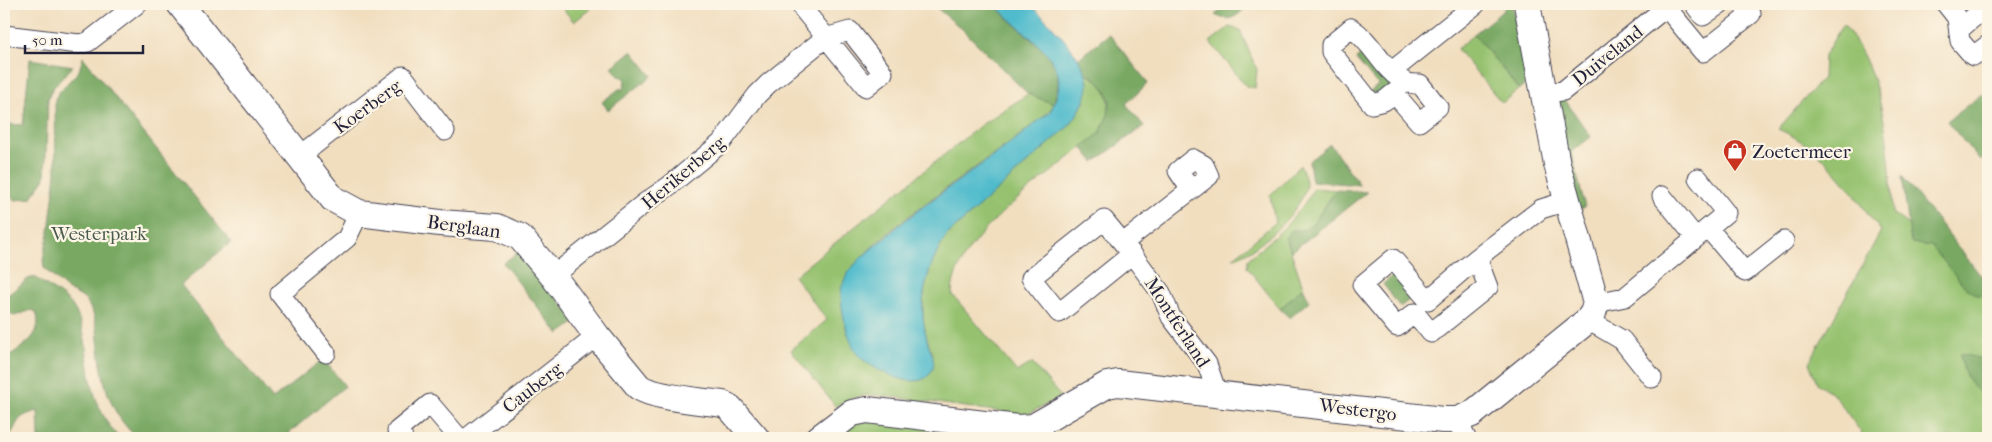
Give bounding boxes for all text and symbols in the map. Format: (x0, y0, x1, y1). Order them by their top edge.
street label: Duiveland (1568, 20, 1648, 91)
scale bar (25, 22, 142, 54)
text: 50 m (32, 31, 63, 49)
street label: Koerberg (330, 74, 406, 139)
street label: Herikerberg (637, 131, 731, 214)
shop icon: Zoetermeer (1722, 138, 1748, 172)
place label: Zoetermeer (1752, 141, 1852, 163)
street label: Berglaan (426, 211, 502, 243)
park label: Westerpark (50, 223, 147, 245)
street label: Montferland (1140, 273, 1215, 372)
street label: Cauberg (498, 357, 568, 418)
street label: Westergo (1317, 394, 1398, 426)

